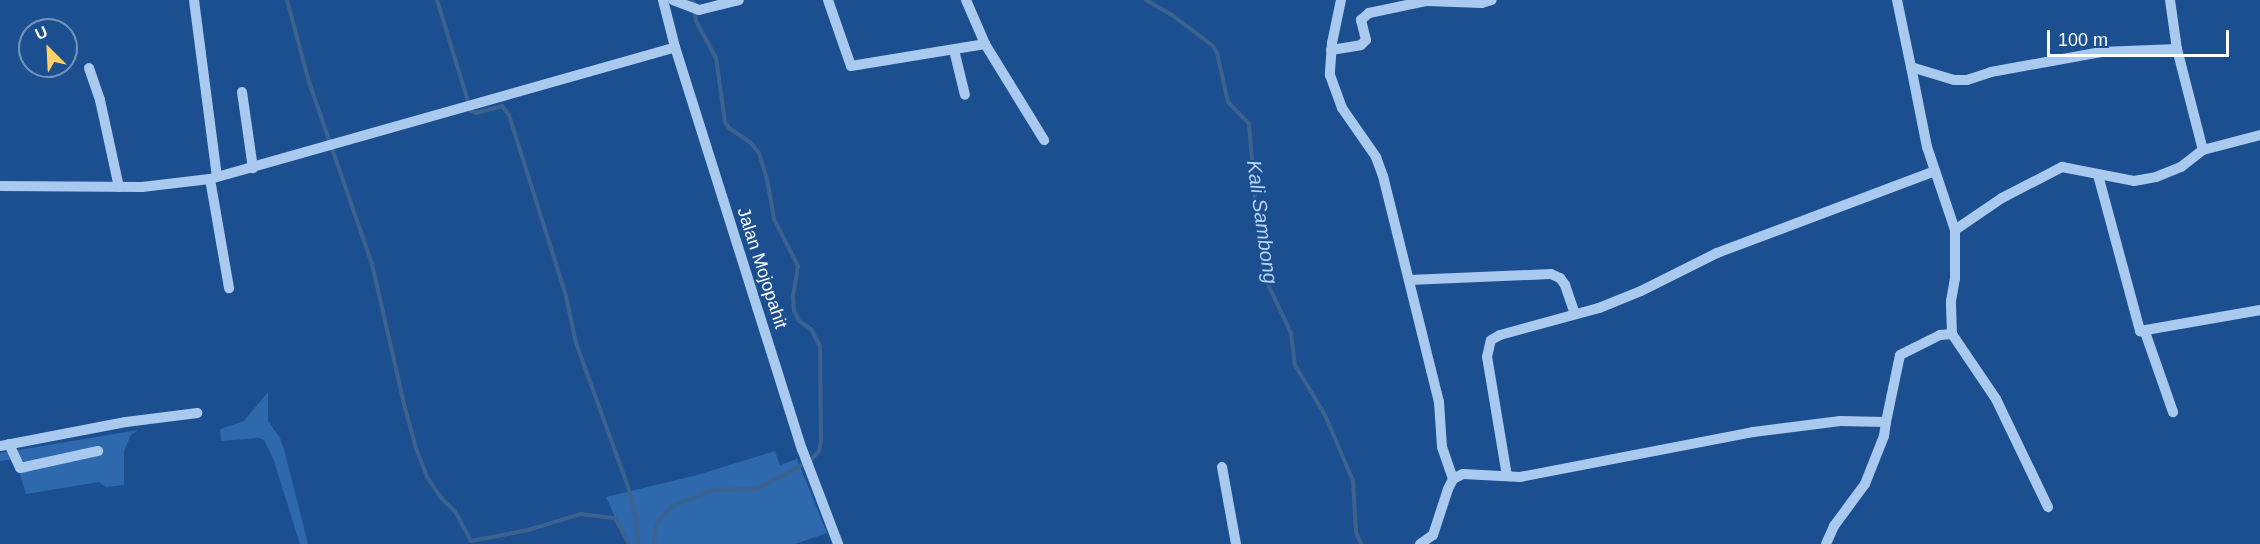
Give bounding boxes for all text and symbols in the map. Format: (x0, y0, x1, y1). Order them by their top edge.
north arrow (18, 18, 78, 78)
scale bar (2050, 18, 2232, 56)
text: U (33, 23, 50, 43)
text: 100 m (2058, 30, 2108, 50)
water label: Kali Sambong (1241, 159, 1283, 285)
street label: Jalan Mojopahit (732, 205, 792, 331)

